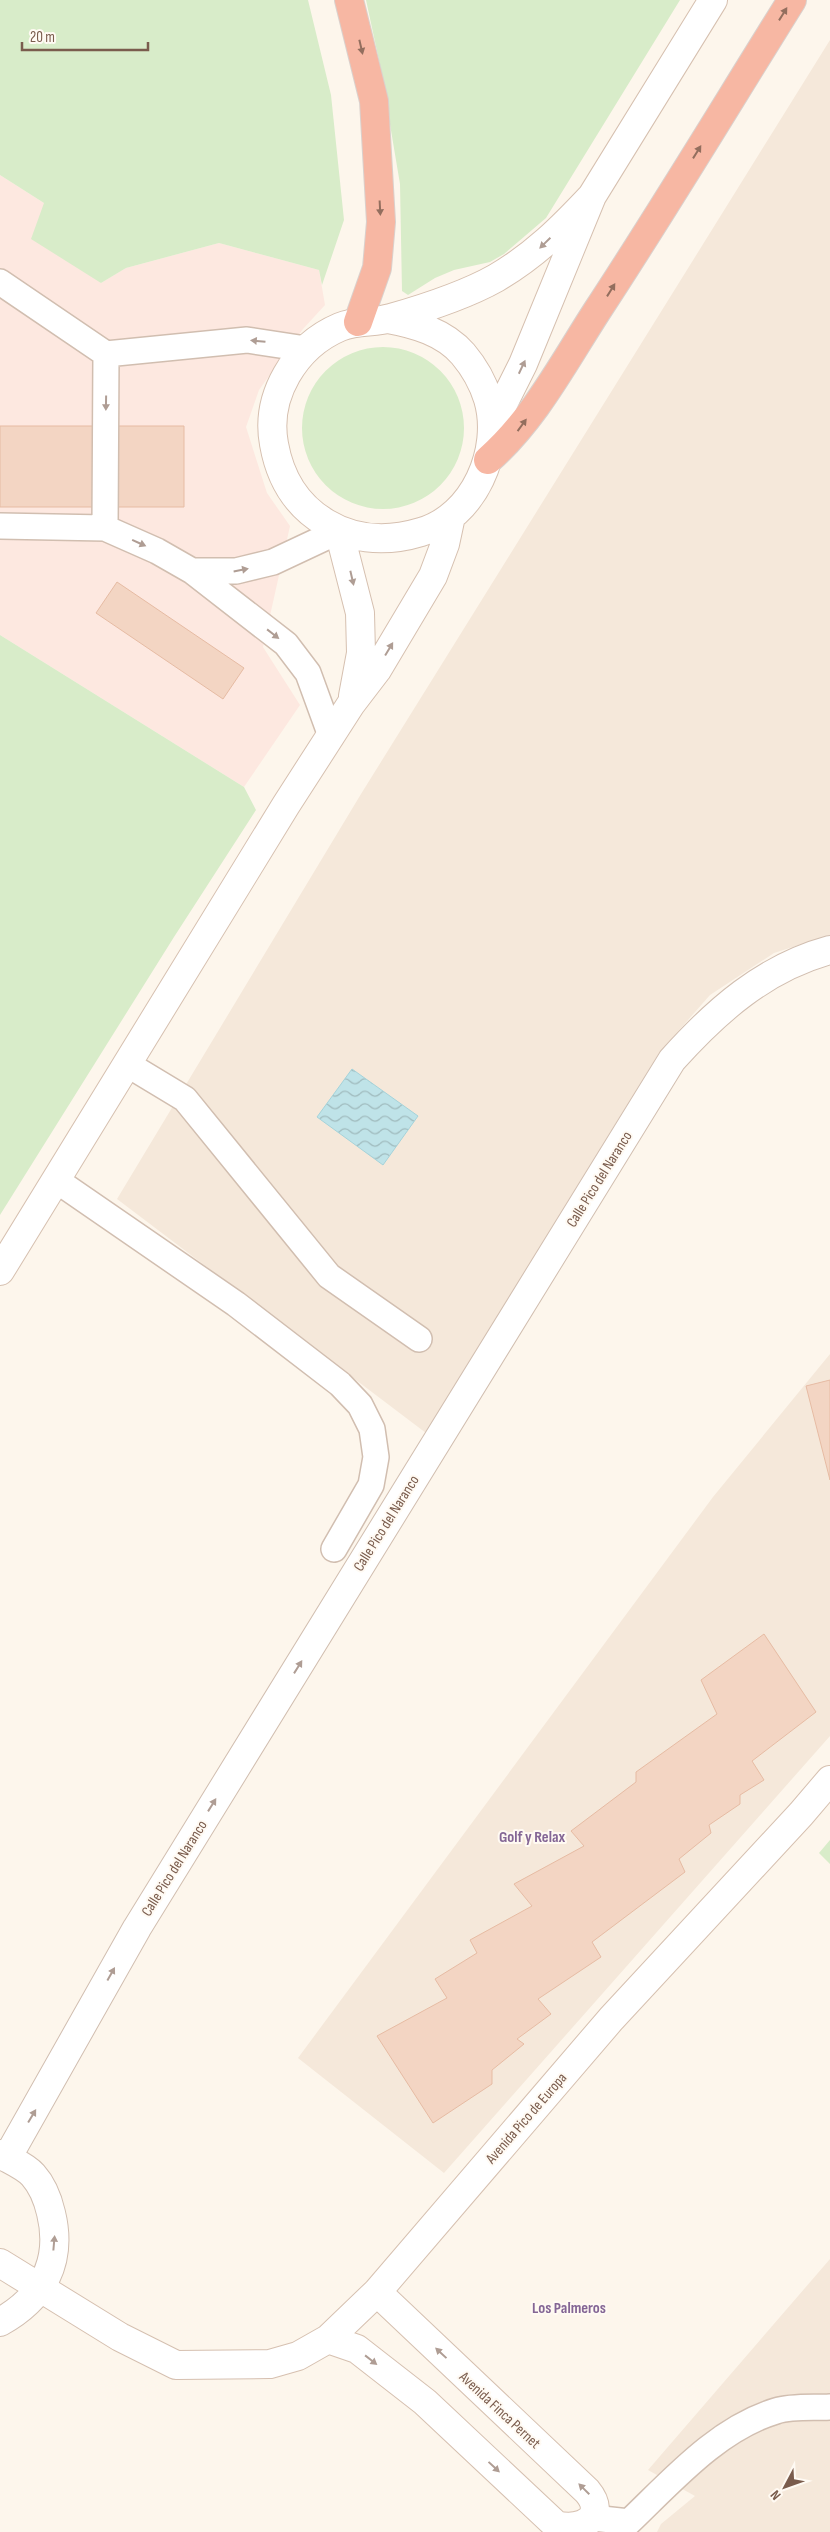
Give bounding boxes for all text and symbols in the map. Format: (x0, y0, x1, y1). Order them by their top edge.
one-way arrow (779, 7, 788, 21)
scale bar (22, 20, 149, 52)
text: 20 m (30, 28, 55, 47)
one-way arrow (357, 40, 365, 55)
one-way arrow (693, 145, 702, 158)
one-way arrow (377, 200, 385, 216)
one-way arrow (540, 237, 552, 249)
one-way arrow (607, 283, 616, 296)
one-way arrow (250, 337, 266, 345)
one-way arrow (518, 360, 526, 374)
one-way arrow (102, 395, 110, 411)
one-way arrow (517, 418, 527, 432)
one-way arrow (132, 539, 146, 547)
one-way arrow (233, 565, 249, 573)
one-way arrow (348, 571, 356, 586)
one-way arrow (266, 628, 279, 639)
one-way arrow (385, 643, 394, 656)
street label: Calle Pico del Naranco (562, 1128, 637, 1231)
street label: Calle Pico del Naranco (349, 1472, 424, 1575)
one-way arrow (293, 1660, 302, 1673)
one-way arrow (208, 1799, 217, 1812)
street label: Calle Pico del Naranco (137, 1817, 212, 1920)
district label: Golf y Relax (499, 1828, 565, 1847)
one-way arrow (107, 1967, 115, 1982)
street label: Avenida Pico de Europa (481, 2069, 571, 2169)
one-way arrow (27, 2110, 36, 2123)
one-way arrow (51, 2234, 59, 2250)
district label: Los Palmeros (532, 2299, 606, 2318)
one-way arrow (435, 2347, 447, 2359)
one-way arrow (365, 2355, 378, 2366)
street label: Avenida Finca Pernet (454, 2367, 545, 2453)
one-way arrow (488, 2461, 500, 2473)
north arrow (760, 2462, 810, 2512)
one-way arrow (579, 2484, 591, 2496)
text: N (767, 2487, 784, 2504)

